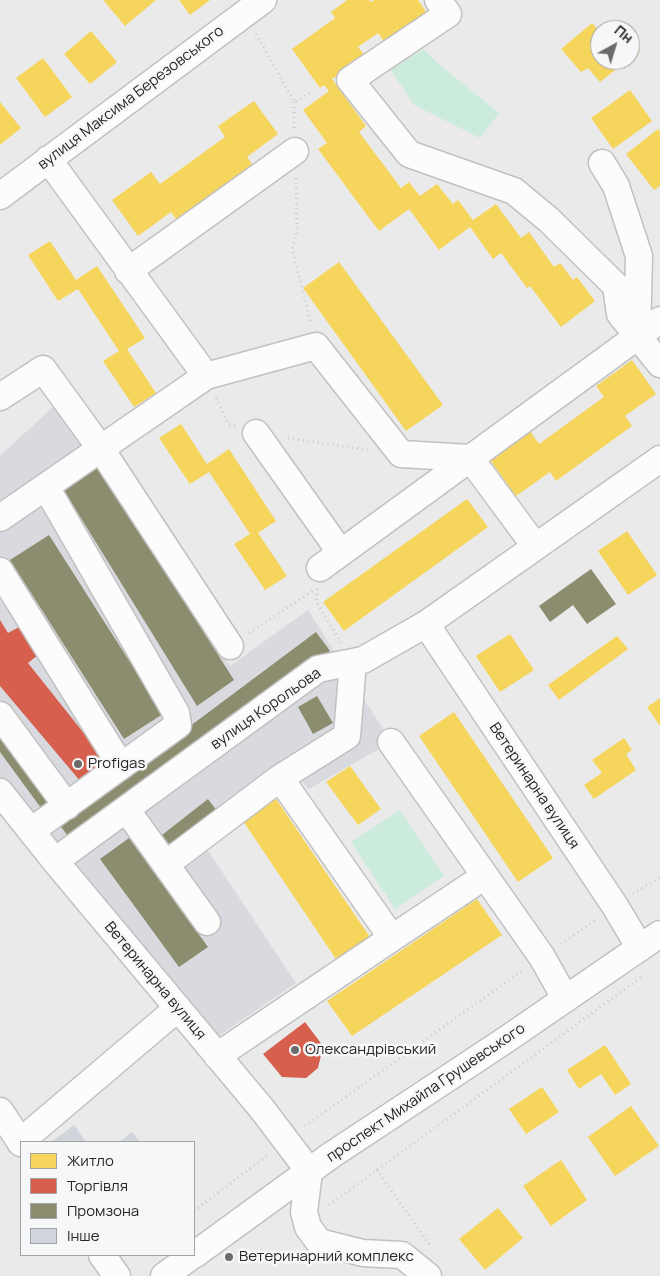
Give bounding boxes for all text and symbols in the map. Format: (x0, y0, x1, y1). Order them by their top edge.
north arrow (590, 20, 640, 70)
text: Пн (611, 20, 637, 47)
street label: вулиця Максима Березовського (35, 22, 227, 174)
street label: вулиця Корольова (208, 664, 324, 754)
street label: Ветеринарна вулиця (485, 720, 583, 852)
place label: Profigas (88, 755, 145, 773)
marker: Profigas (72, 758, 84, 770)
street label: Ветеринарна вулиця (100, 918, 210, 1044)
street label: проспект Михайла Грушевського (323, 1020, 529, 1166)
place label: Олександрівський (305, 1041, 436, 1059)
marker: Олександрівський (289, 1044, 301, 1056)
legend (20, 1141, 195, 1256)
text: Житло (67, 1150, 114, 1171)
text: Торгівля (67, 1175, 128, 1196)
text: Промзона (67, 1200, 139, 1221)
text: Інше (67, 1225, 100, 1246)
place label: Ветеринарний комплекс (239, 1248, 414, 1266)
marker: Ветеринарний комплекс (223, 1251, 235, 1263)

